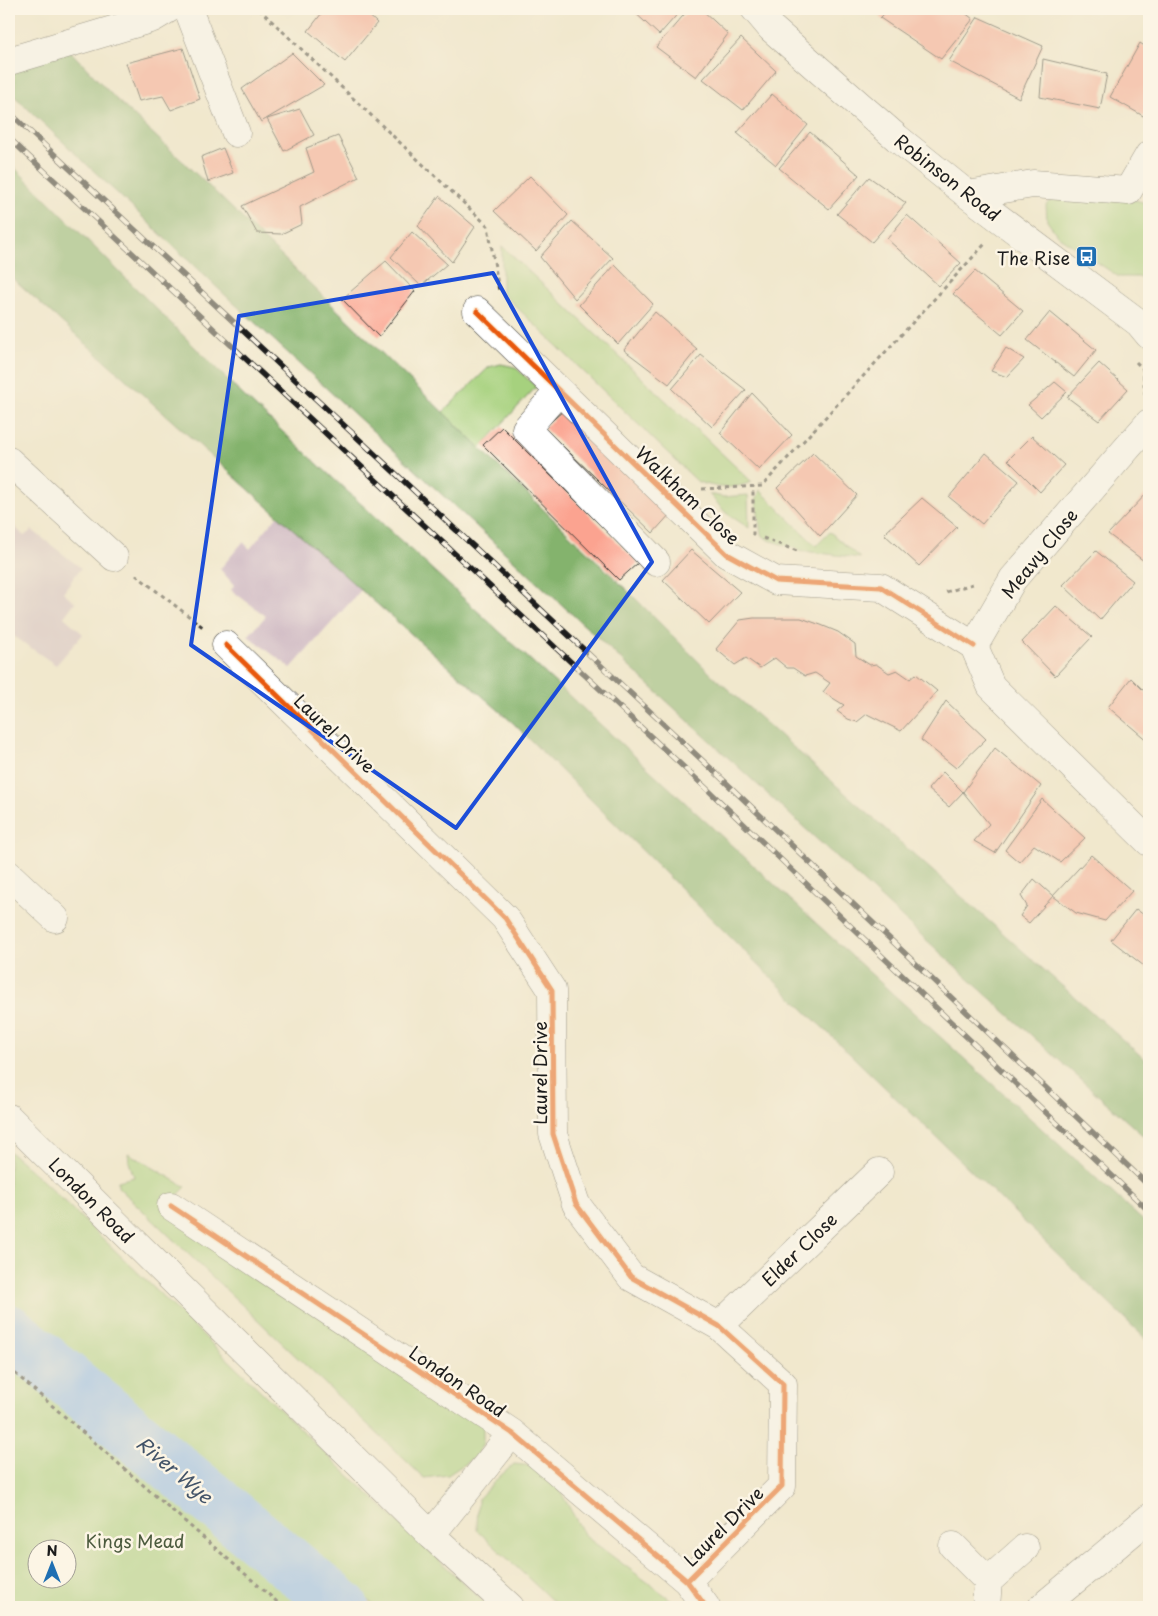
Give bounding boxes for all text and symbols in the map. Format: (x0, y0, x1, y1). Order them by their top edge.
street label: Robinson Road (889, 127, 1007, 227)
place label: The Rise (997, 244, 1070, 271)
bus stop icon: The Rise (1074, 245, 1098, 269)
street label: Walkham Close (630, 439, 746, 551)
street label: Meavy Close (994, 502, 1084, 604)
street label: Laurel Drive (288, 687, 382, 779)
street label: Laurel Drive (526, 1021, 553, 1125)
street label: London Road (43, 1151, 141, 1249)
street label: Elder Close (755, 1206, 843, 1292)
street label: London Road (404, 1339, 512, 1423)
water label: River Wye (131, 1429, 220, 1510)
street label: Laurel Drive (677, 1480, 769, 1572)
park label: Kings Mead (86, 1527, 184, 1554)
north arrow (28, 1538, 78, 1588)
text: N (46, 1540, 58, 1561)

